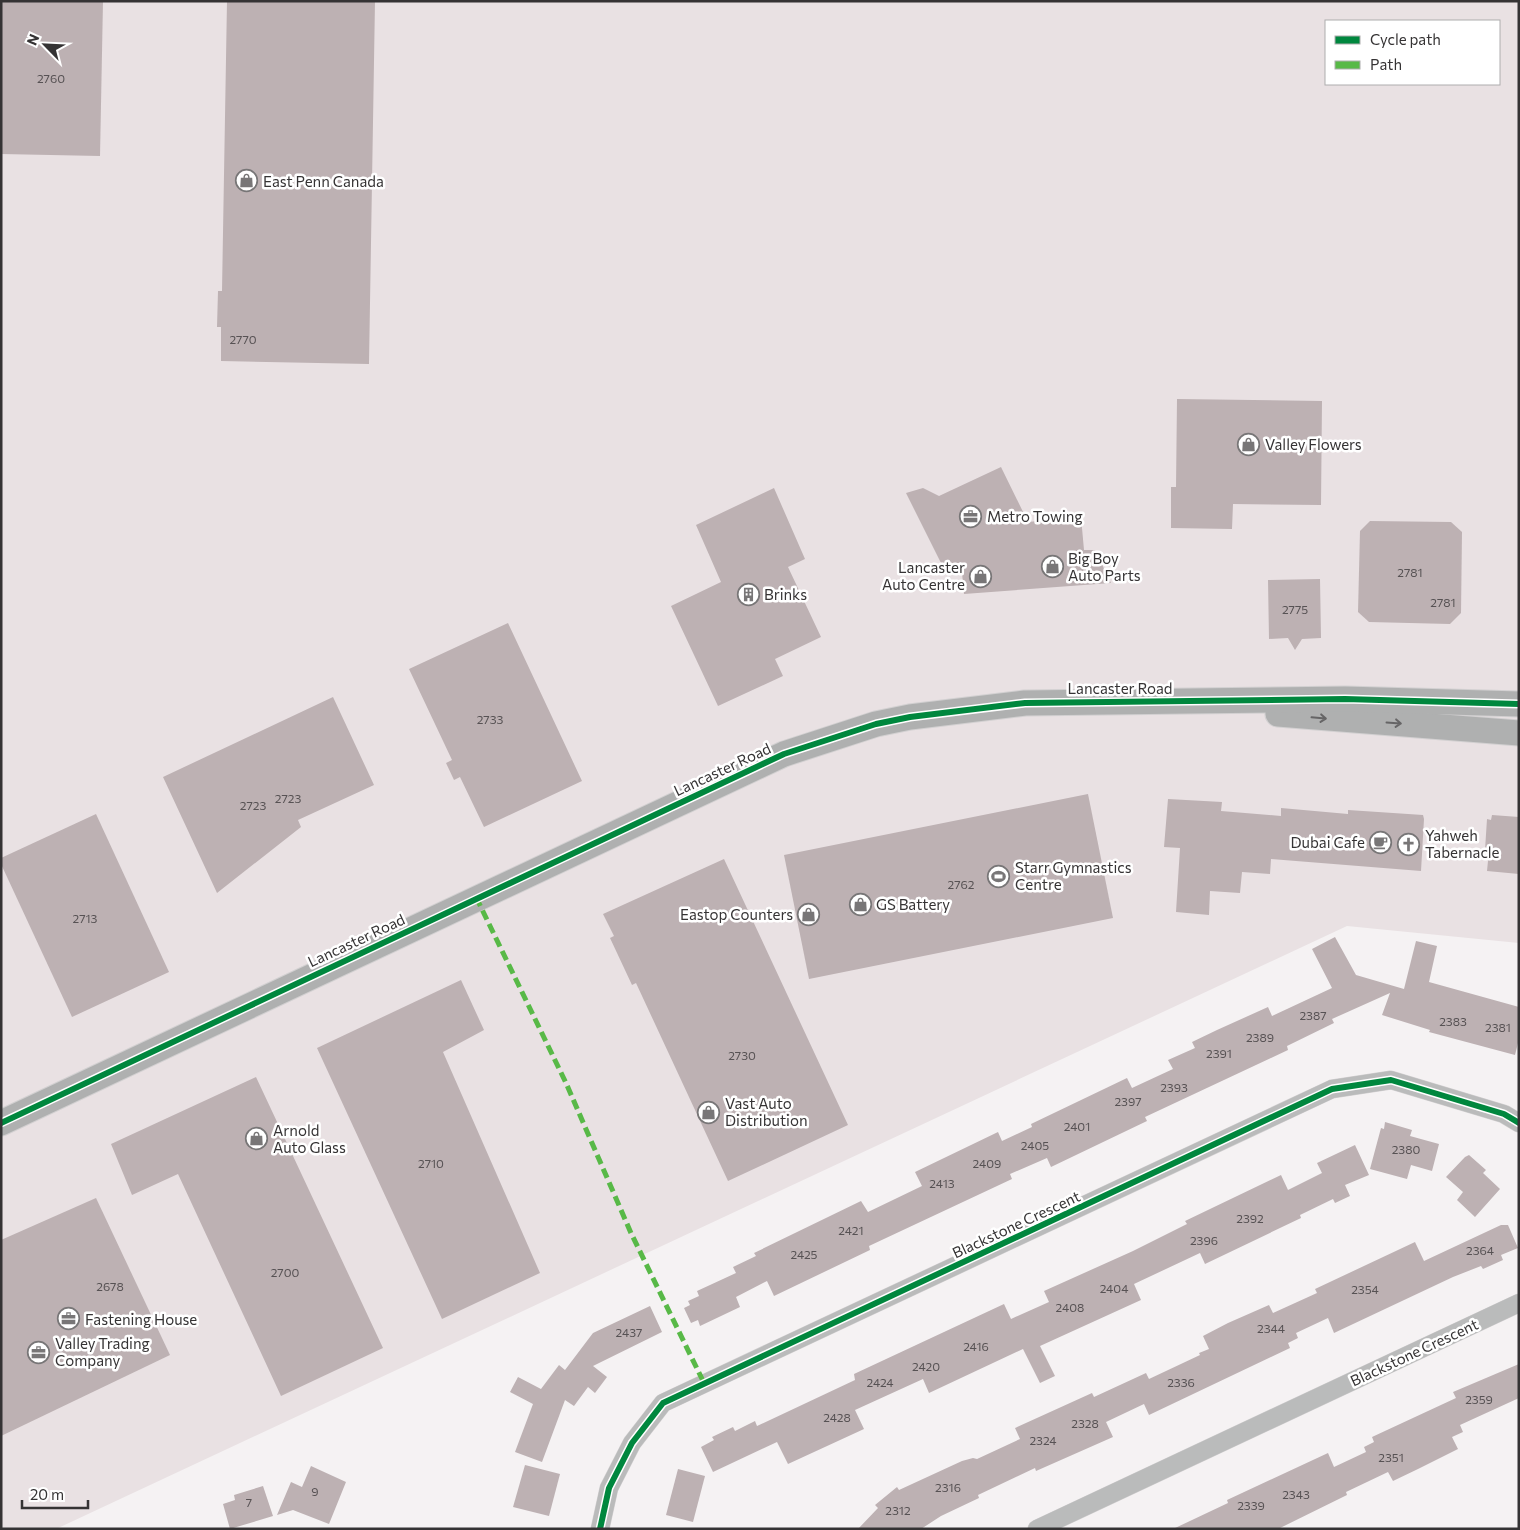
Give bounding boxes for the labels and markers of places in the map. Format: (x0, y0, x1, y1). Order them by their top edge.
shop icon: East Penn Canada (235, 169, 259, 193)
place label: East Penn Canada (263, 172, 384, 190)
shop icon: Valley Flowers (1237, 432, 1261, 456)
place label: Valley Flowers (1265, 435, 1362, 453)
office icon: Metro Towing (959, 504, 983, 528)
place label: Metro Towing (987, 507, 1083, 525)
place label: Big Boy Auto Parts (1068, 549, 1141, 584)
shop icon: Big Boy Auto Parts (1040, 555, 1064, 579)
place label: Lancaster Auto Centre (882, 558, 965, 593)
shop icon: Lancaster Auto Centre (969, 564, 993, 588)
building icon: Brinks (736, 582, 760, 606)
place label: Brinks (764, 585, 807, 603)
place label: Yahweh Tabernacle (1425, 826, 1500, 861)
cafe icon: Dubai Cafe (1369, 830, 1393, 854)
church icon: Yahweh Tabernacle (1397, 832, 1421, 856)
place label: Dubai Cafe (1291, 833, 1365, 851)
place label: Starr Gymnastics Centre (1015, 858, 1132, 893)
sports icon: Starr Gymnastics Centre (987, 864, 1011, 888)
shop icon: GS Battery (848, 892, 872, 916)
place label: GS Battery (876, 895, 950, 913)
shop icon: Eastop Counters (797, 902, 821, 926)
place label: Eastop Counters (680, 905, 793, 923)
place label: Vast Auto Distribution (725, 1094, 808, 1129)
shop icon: Vast Auto Distribution (697, 1100, 721, 1124)
place label: Arnold Auto Glass (273, 1121, 346, 1156)
shop icon: Arnold Auto Glass (245, 1127, 269, 1151)
office icon: Fastening House (57, 1307, 81, 1331)
place label: Fastening House (85, 1310, 197, 1328)
place label: Valley Trading Company (55, 1334, 150, 1369)
office icon: Valley Trading Company (27, 1340, 51, 1364)

